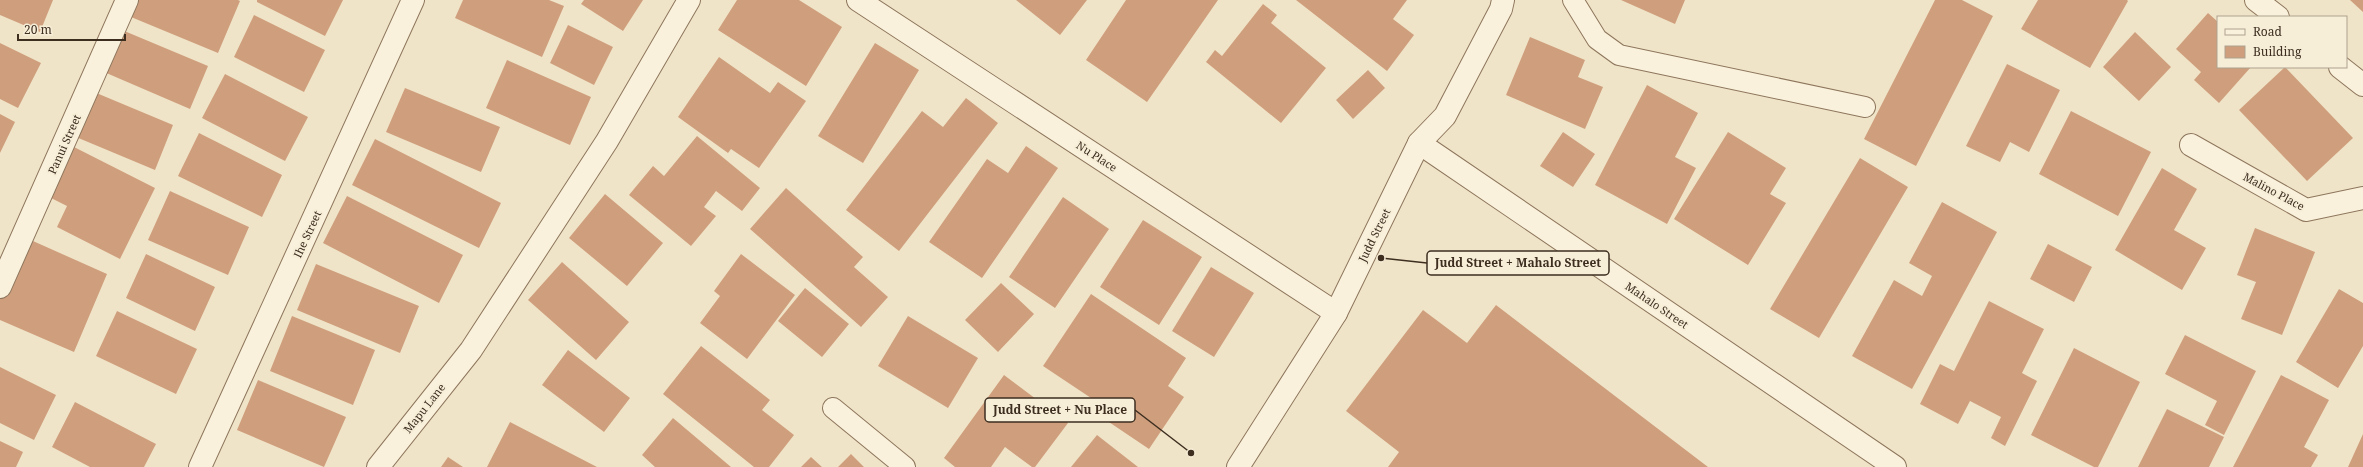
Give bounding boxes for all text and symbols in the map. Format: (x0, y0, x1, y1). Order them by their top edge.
scale bar (18, 16, 125, 42)
legend (2217, 16, 2347, 68)
text: 20 m (24, 21, 52, 38)
text: Road (2253, 23, 2283, 40)
text: Building (2253, 43, 2302, 60)
street label: Panui Street (44, 112, 84, 176)
street label: Nu Place (1074, 137, 1120, 175)
street label: Malino Place (2241, 169, 2307, 213)
street label: Judd Street (1354, 206, 1393, 265)
street label: Ihe Street (290, 208, 325, 260)
callout: Judd Street + Mahalo Street (1427, 251, 1609, 275)
text: Judd Street + Mahalo Street (1434, 254, 1601, 271)
street label: Mahalo Street (1623, 278, 1692, 332)
street label: Mapu Lane (400, 380, 448, 436)
callout: Judd Street + Nu Place (985, 398, 1135, 422)
text: Judd Street + Nu Place (992, 401, 1127, 418)

